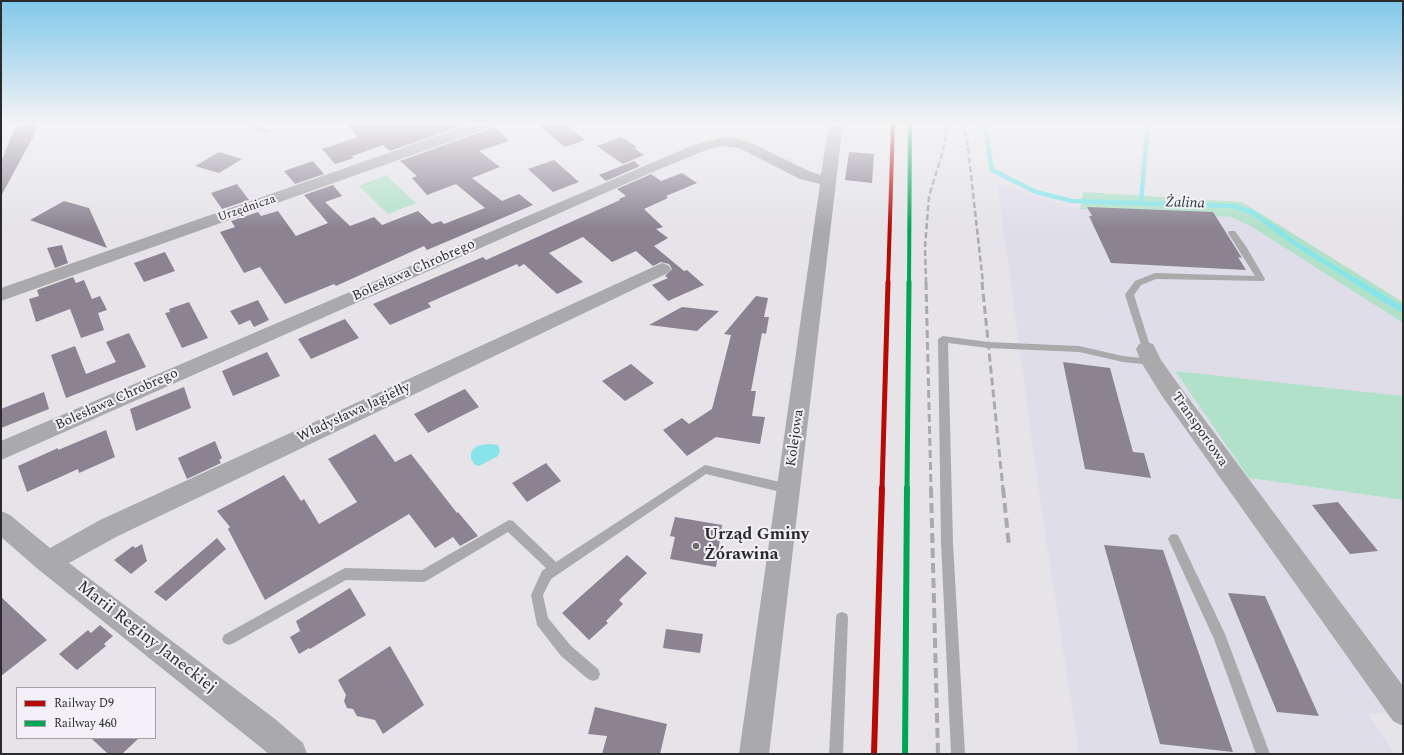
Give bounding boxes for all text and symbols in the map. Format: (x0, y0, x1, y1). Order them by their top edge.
street label: Urzędnicza (216, 192, 278, 226)
water label: Żalina (1165, 194, 1205, 214)
street label: Bolesława Chrobrego (350, 236, 478, 306)
street label: Bolesława Chrobrego (53, 365, 181, 435)
street label: Władysława Jagiełły (295, 379, 413, 447)
street label: Transportowa (1167, 390, 1231, 470)
street label: Kolejowa (784, 408, 808, 468)
place label: Urząd Gminy Żórawina (704, 526, 809, 566)
marker: Urząd Gminy Żórawina (691, 541, 701, 551)
street label: Marii Reginy Janeckiej (72, 577, 220, 699)
legend (16, 687, 156, 739)
text: Railway D9 (54, 694, 114, 713)
text: Railway 460 (54, 714, 117, 733)

